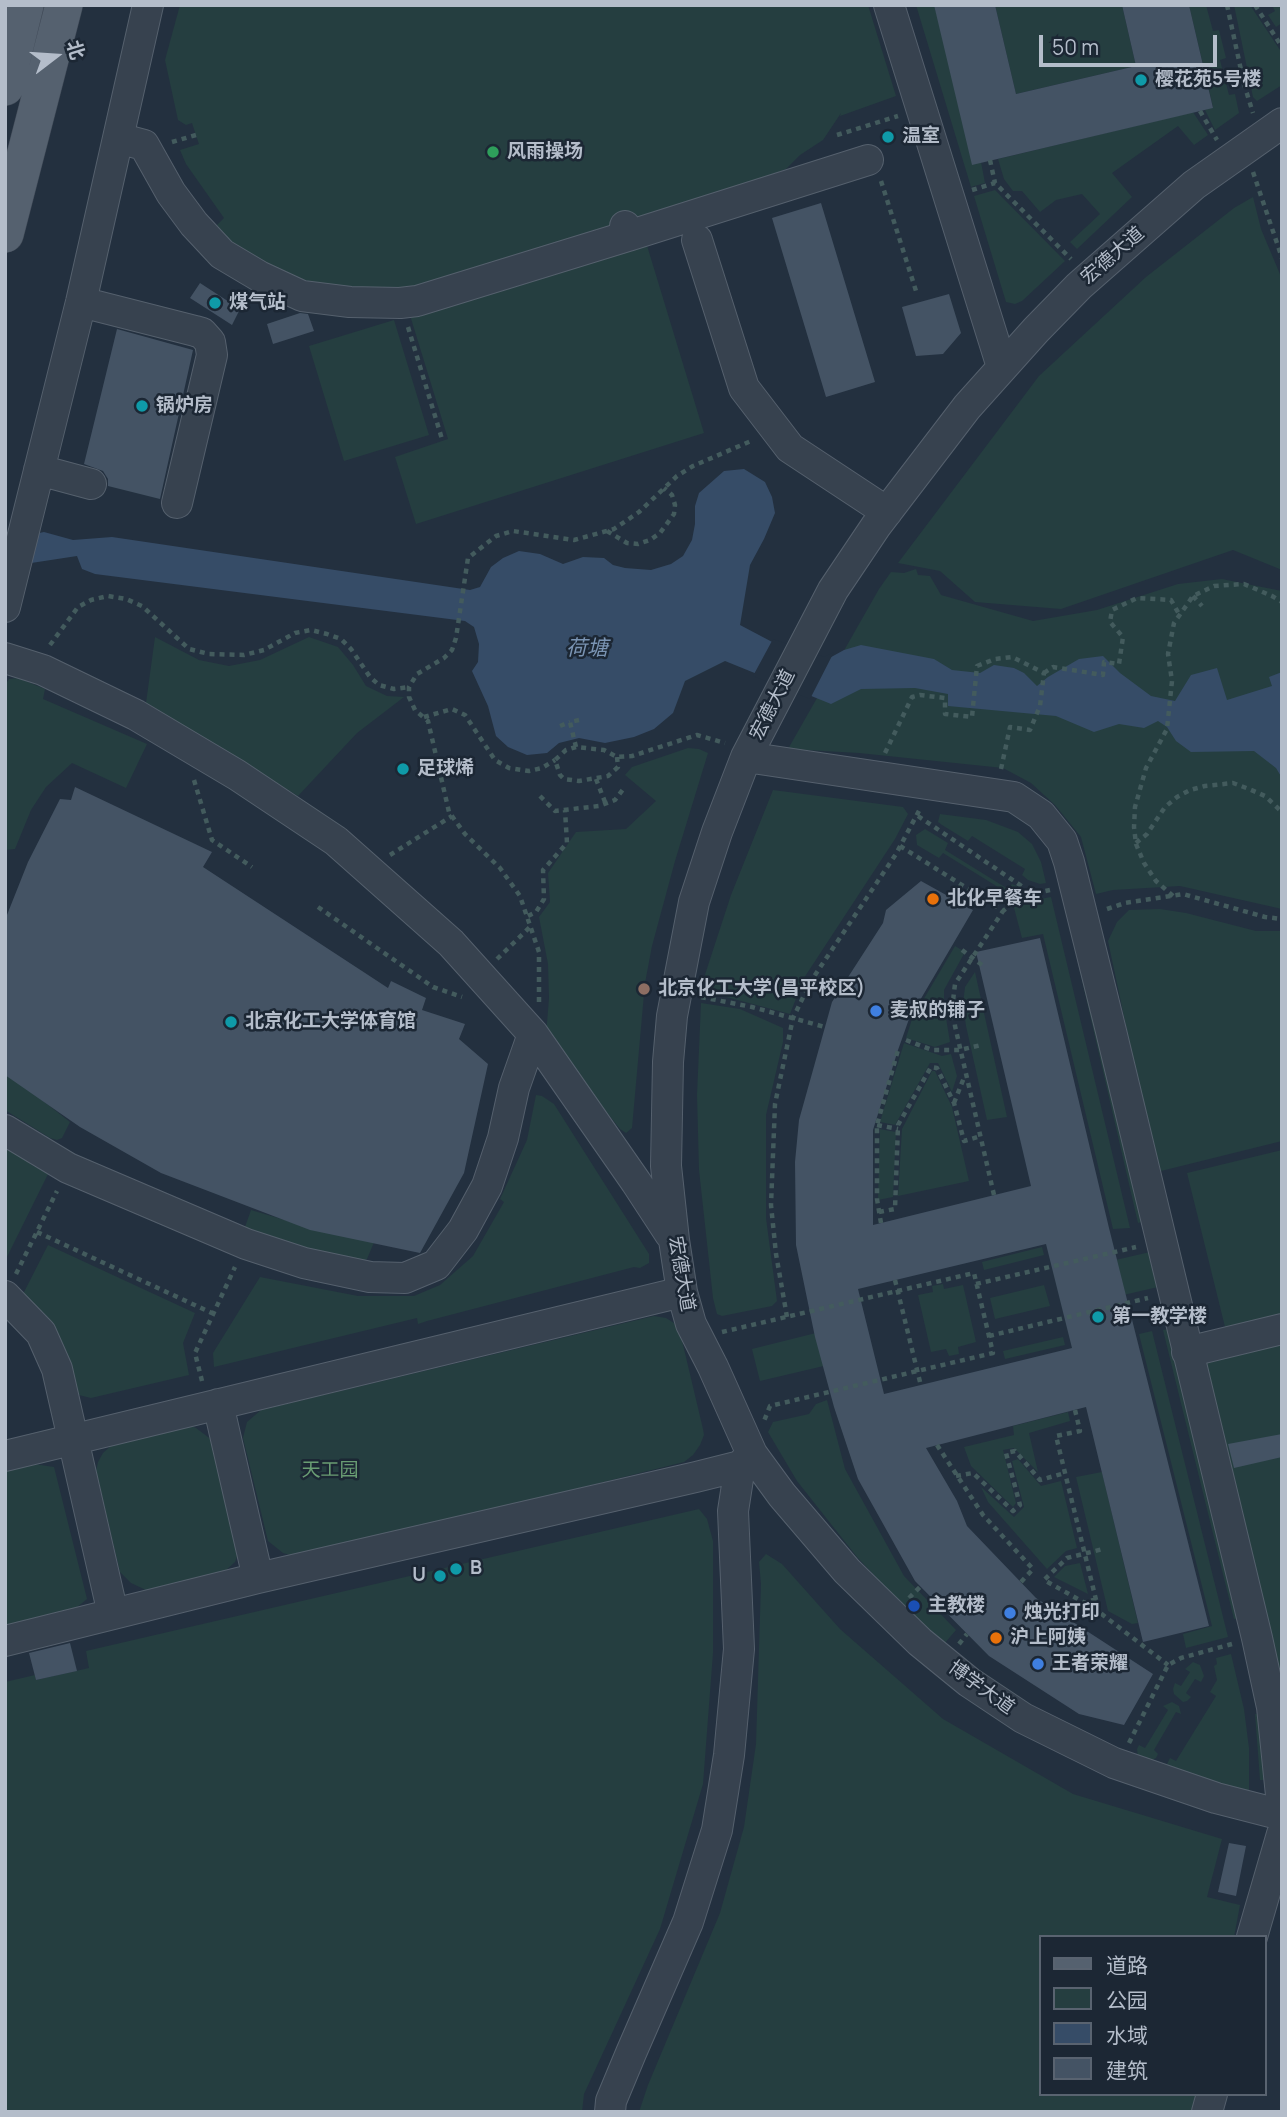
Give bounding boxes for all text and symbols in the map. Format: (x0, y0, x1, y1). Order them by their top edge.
north arrow (21, 21, 91, 91)
scale bar (1042, 21, 1220, 65)
text: 50 m (1052, 33, 1099, 61)
text: 北 (61, 37, 91, 63)
place label: 樱花苑5号楼 (1155, 69, 1261, 91)
marker: 樱花苑5号楼 (1133, 72, 1149, 88)
place label: 温室 (902, 126, 940, 148)
marker: 温室 (880, 129, 896, 145)
place label: 风雨操场 (507, 141, 583, 163)
marker: 风雨操场 (485, 144, 501, 160)
street label: 宏德大道 (1077, 222, 1149, 290)
place label: 煤气站 (229, 292, 286, 314)
marker: 煤气站 (207, 295, 223, 311)
place label: 锅炉房 (156, 395, 213, 417)
marker: 锅炉房 (134, 398, 150, 414)
water label: 荷塘 (566, 636, 608, 662)
street label: 宏德大道 (746, 666, 800, 744)
place label: 足球烯 (417, 758, 474, 780)
marker: 足球烯 (395, 761, 411, 777)
place label: 北化早餐车 (947, 888, 1042, 910)
marker: 北化早餐车 (925, 891, 941, 907)
place label: 北京化工大学(昌平校区) (658, 978, 865, 1000)
marker: 北京化工大学(昌平校区) (636, 981, 652, 997)
place label: 麦叔的铺子 (890, 1000, 985, 1022)
marker: 麦叔的铺子 (868, 1003, 884, 1019)
place label: 北京化工大学体育馆 (245, 1011, 416, 1033)
marker: 北京化工大学体育馆 (223, 1014, 239, 1030)
street label: 宏德大道 (663, 1235, 699, 1313)
place label: 第一教学楼 (1112, 1306, 1207, 1328)
marker: 第一教学楼 (1090, 1309, 1106, 1325)
park label: 天工园 (302, 1460, 358, 1482)
place label: B (470, 1558, 482, 1580)
marker: B (448, 1561, 464, 1577)
place label: U (412, 1565, 426, 1587)
marker: U (432, 1568, 448, 1584)
place label: 主教楼 (928, 1595, 985, 1617)
marker: 主教楼 (906, 1598, 922, 1614)
place label: 烛光打印 (1024, 1602, 1100, 1624)
marker: 烛光打印 (1002, 1605, 1018, 1621)
place label: 沪上阿姨 (1010, 1627, 1086, 1649)
marker: 沪上阿姨 (988, 1630, 1004, 1646)
place label: 王者荣耀 (1052, 1653, 1128, 1675)
street label: 博学大道 (944, 1656, 1018, 1720)
marker: 王者荣耀 (1030, 1656, 1046, 1672)
legend (1038, 1935, 1266, 2096)
text: 道路 (1106, 1951, 1148, 1979)
text: 公园 (1106, 1986, 1148, 2014)
text: 水域 (1106, 2021, 1148, 2049)
text: 建筑 (1106, 2056, 1148, 2084)

